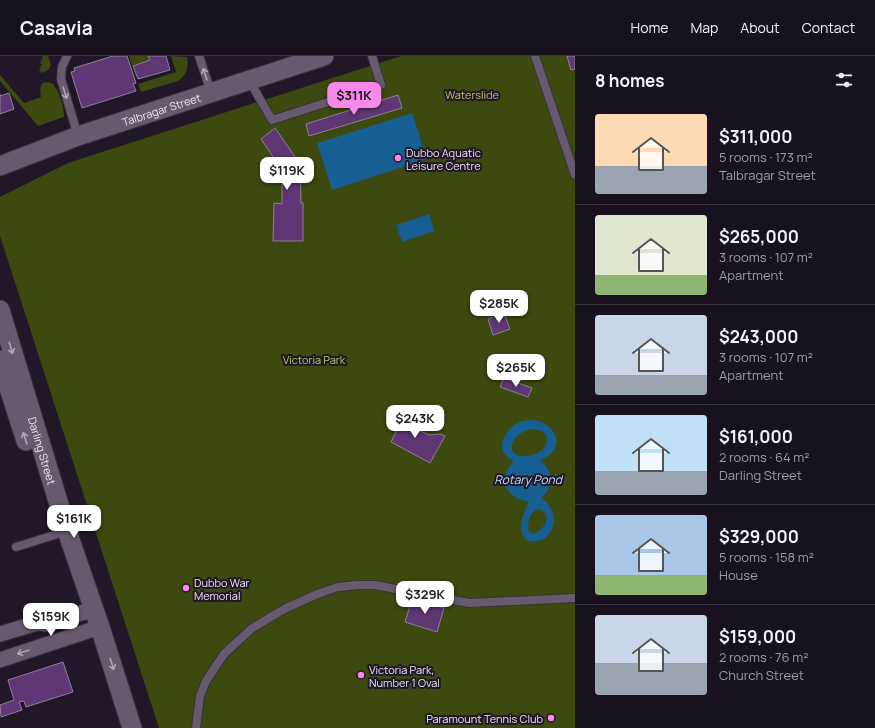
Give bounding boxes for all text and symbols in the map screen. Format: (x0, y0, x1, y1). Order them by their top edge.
text: Casavia (20, 15, 93, 41)
text: Home (631, 18, 668, 37)
text: Map (690, 18, 718, 37)
text: About (740, 18, 780, 37)
text: Contact (802, 18, 855, 37)
one-way arrow (201, 68, 208, 81)
text: 8 homes (595, 69, 665, 92)
icon: filters (833, 69, 855, 91)
pin: $311K (326, 82, 382, 116)
one-way arrow (62, 86, 69, 99)
text: $311K (336, 86, 372, 104)
park label: Waterslide (445, 87, 500, 102)
street label: Talbragar Street (120, 89, 202, 129)
text: $311,000 (719, 125, 793, 148)
icon: home (627, 130, 675, 178)
place label: Dubbo Aquatic Leisure Centre (406, 145, 481, 173)
text: 5 rooms · 173 m² (719, 148, 813, 166)
marker: Dubbo Aquatic Leisure Centre (393, 153, 403, 163)
pin: $119K (259, 157, 315, 191)
text: $119K (269, 161, 305, 179)
text: Talbragar Street (719, 166, 816, 184)
text: $265,000 (719, 225, 799, 248)
icon: home (627, 231, 675, 279)
text: 3 rooms · 107 m² (719, 248, 813, 266)
text: Apartment (719, 266, 783, 284)
pin: $285K (471, 290, 527, 324)
text: $285K (479, 294, 519, 312)
text: $243,000 (719, 325, 798, 348)
icon: home (627, 331, 675, 379)
one-way arrow (8, 341, 15, 354)
text: 3 rooms · 107 m² (719, 348, 813, 366)
park label: Victoria Park (283, 352, 346, 367)
pin: $265K (488, 354, 544, 388)
text: $265K (496, 358, 536, 376)
text: Apartment (719, 366, 783, 384)
pin: $243K (387, 405, 443, 439)
text: $243K (395, 409, 435, 427)
street label: Darling Street (25, 415, 60, 486)
text: $161,000 (719, 425, 793, 448)
one-way arrow (21, 431, 28, 444)
icon: home (627, 431, 675, 479)
text: 2 rooms · 64 m² (719, 448, 810, 466)
text: Darling Street (719, 466, 802, 484)
water label: Rotary Pond (494, 471, 564, 488)
pin: $161K (46, 505, 102, 539)
text: $161K (56, 509, 92, 527)
text: $329,000 (719, 525, 799, 548)
icon: home (627, 531, 675, 579)
text: 5 rooms · 158 m² (719, 548, 814, 566)
text: House (719, 566, 758, 584)
place label: Dubbo War Memorial (194, 575, 250, 603)
pin: $329K (397, 581, 453, 615)
marker: Dubbo War Memorial (181, 583, 191, 593)
text: $329K (405, 585, 445, 603)
pin: $159K (23, 603, 79, 637)
text: $159K (32, 607, 70, 625)
text: $159,000 (719, 625, 796, 648)
icon: home (627, 631, 675, 679)
text: 2 rooms · 76 m² (719, 648, 808, 666)
one-way arrow (17, 649, 30, 656)
one-way arrow (109, 658, 116, 671)
place label: Victoria Park, Number 1 Oval (369, 662, 440, 690)
text: Church Street (719, 666, 804, 684)
marker: Victoria Park, Number 1 Oval (356, 670, 366, 680)
place label: Paramount Tennis Club (426, 711, 543, 726)
marker: Paramount Tennis Club (546, 713, 556, 723)

